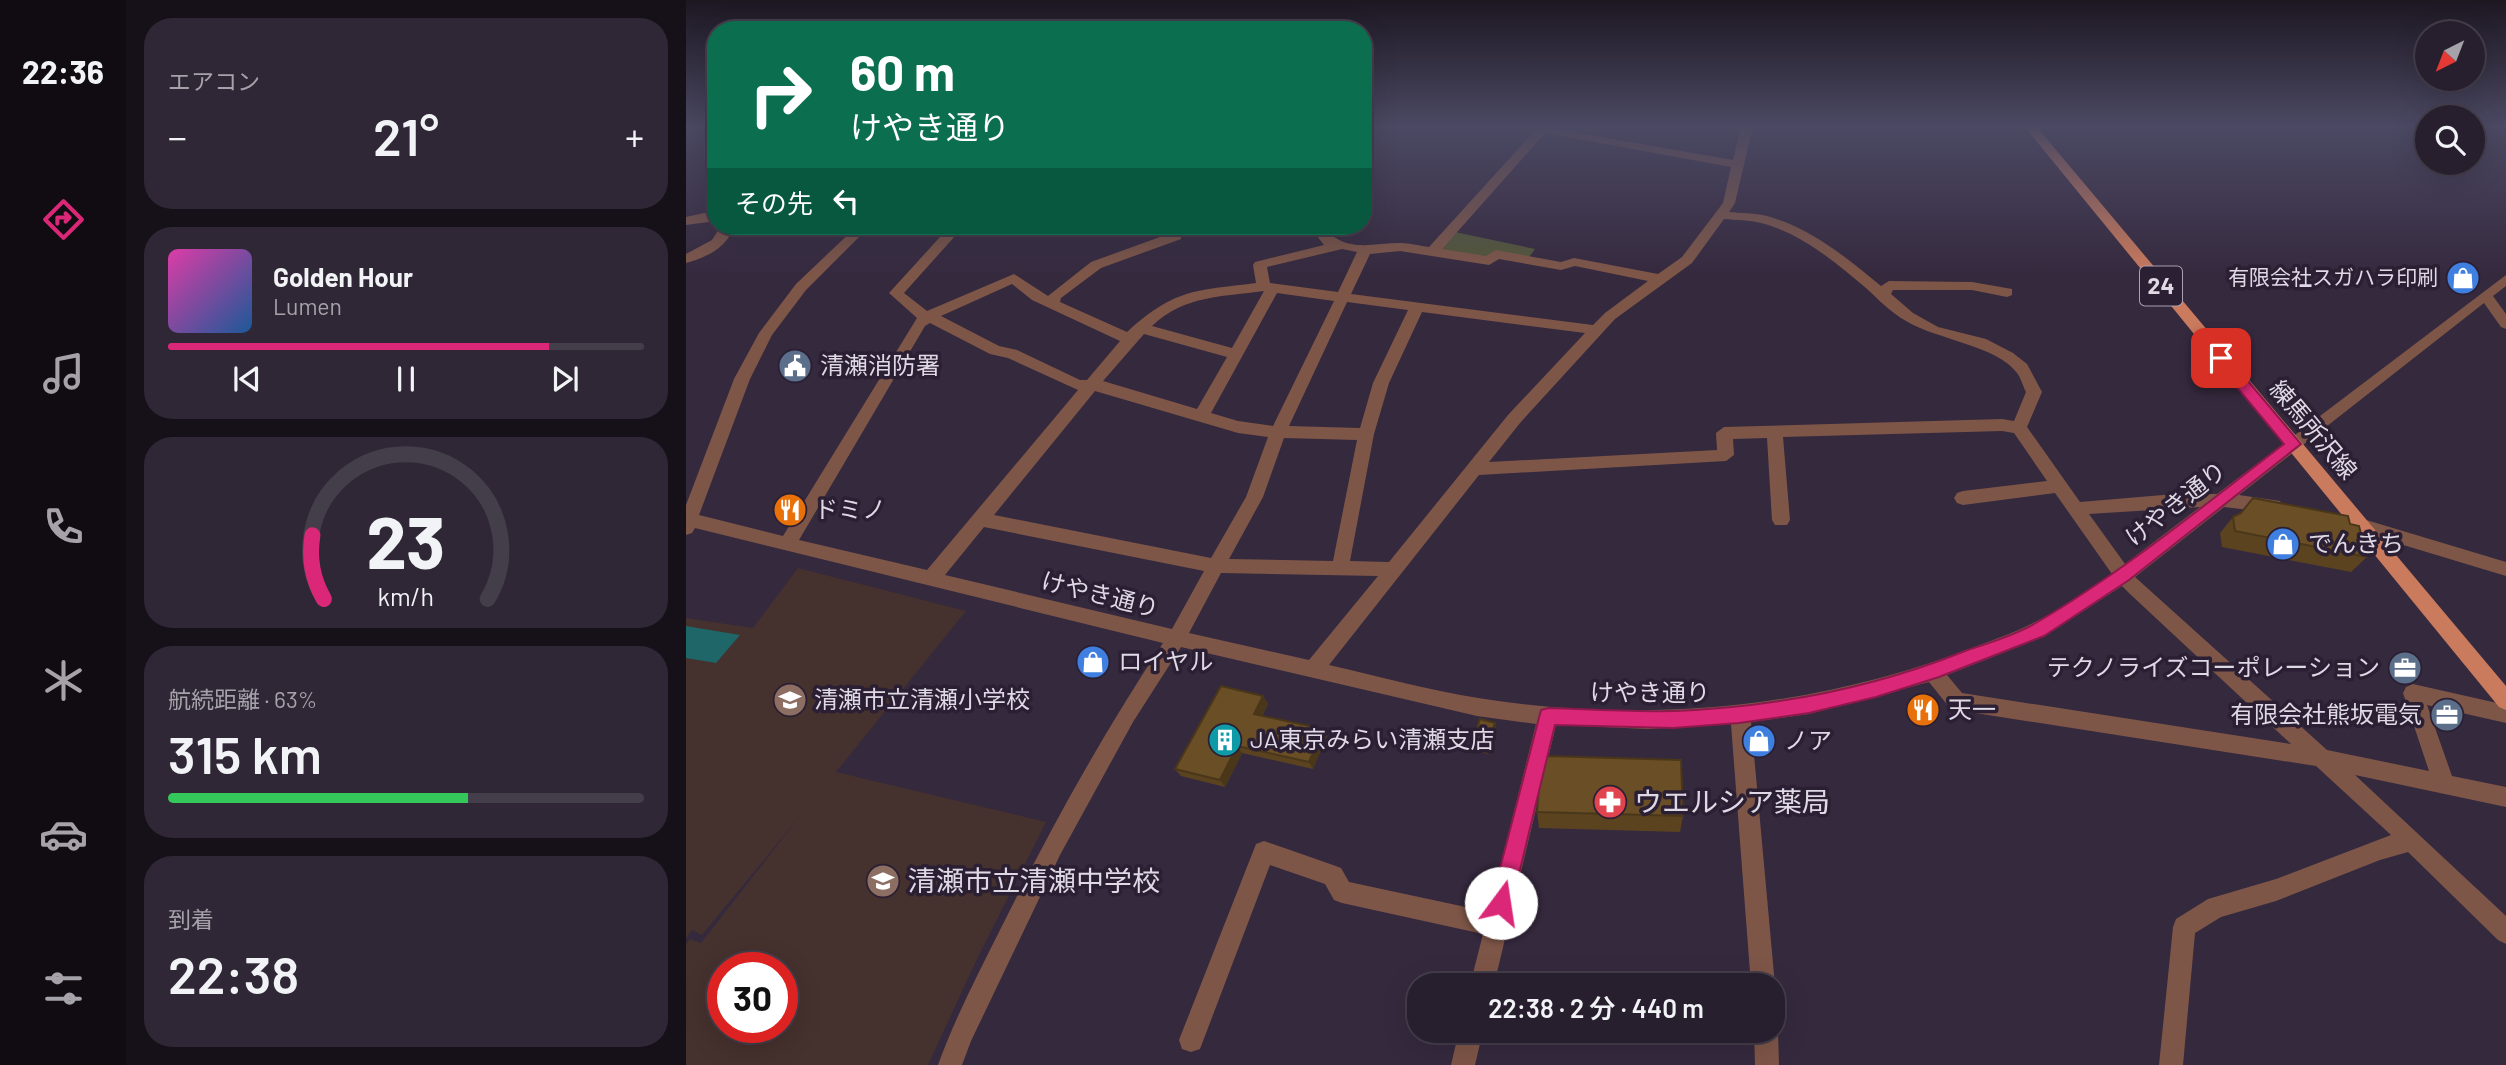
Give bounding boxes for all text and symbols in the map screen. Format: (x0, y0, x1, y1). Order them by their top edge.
north arrow (2415, 21, 2485, 91)
map controls (2415, 21, 2485, 175)
text: 60 m (850, 42, 955, 101)
icon: right (735, 49, 826, 140)
text: 22:36 (22, 52, 104, 90)
text: エアコン (168, 67, 260, 95)
text: 21° (373, 104, 439, 166)
button: search (2415, 105, 2485, 175)
text: けやき通り (850, 107, 1010, 145)
text: − (168, 113, 187, 159)
text: + (625, 113, 644, 159)
icon: left (827, 182, 865, 220)
text: その先 (735, 187, 813, 218)
icon: directions (39, 195, 88, 244)
shop icon: 有限会社スガハラ印刷 (2444, 259, 2482, 297)
text: Golden Hour (273, 261, 413, 292)
place label: 有限会社スガハラ印刷 (2228, 264, 2438, 289)
road number: 24 (2140, 266, 2182, 306)
text: Lumen (273, 292, 342, 320)
pin (2191, 328, 2251, 388)
icon: arrive (2202, 339, 2240, 377)
public building icon: 清瀬消防署 (776, 347, 814, 385)
icon: music (39, 349, 88, 398)
place label: 清瀬消防署 (820, 350, 940, 379)
icon: previous (228, 360, 266, 398)
icon: pause (387, 360, 425, 398)
icon: next (546, 360, 584, 398)
street label: 練馬所沢線 (2264, 374, 2364, 484)
street label: けやき通り (2119, 454, 2231, 551)
restaurant icon: ドミノ (771, 491, 809, 529)
place label: ドミノ (814, 494, 886, 523)
text: 23 (366, 496, 446, 584)
icon: phone (39, 502, 88, 551)
shop icon: でんきち (2264, 525, 2302, 563)
place label: でんきち (2308, 528, 2404, 557)
street label: けやき通り (1039, 565, 1162, 622)
text: km/h (378, 580, 434, 610)
shop icon: ロイヤル (1074, 643, 1112, 681)
place label: ロイヤル (1118, 646, 1213, 675)
office icon: テクノライズコーポレーション (2386, 649, 2424, 687)
place label: テクノライズコーポレーション (2047, 652, 2380, 681)
icon: climate (39, 656, 88, 705)
street label: けやき通り (1590, 677, 1710, 706)
school or university icon: 清瀬市立清瀬小学校 (771, 681, 809, 719)
place label: 清瀬市立清瀬小学校 (814, 684, 1030, 713)
text: 航続距離 · 63% (168, 685, 317, 713)
restaurant icon: 天一 (1904, 691, 1942, 729)
place label: 天一 (1948, 694, 1996, 723)
office icon: 有限会社熊坂電気 (2428, 696, 2466, 734)
place label: 有限会社熊坂電気 (2230, 699, 2422, 728)
building icon: JA東京みらい清瀬支店 (1206, 721, 1244, 759)
text: 315 km (168, 722, 322, 784)
shop icon: ノア (1740, 722, 1778, 760)
place label: JA東京みらい清瀬支店 (1250, 724, 1494, 753)
place label: ノア (1784, 725, 1832, 754)
pharmacy icon: ウエルシア薬局 (1591, 783, 1629, 821)
place label: ウエルシア薬局 (1634, 784, 1830, 818)
icon: car (39, 810, 88, 859)
school or university icon: 清瀬市立清瀬中学校 (864, 862, 902, 900)
place label: 清瀬市立清瀬中学校 (908, 863, 1160, 897)
position arrow (1464, 866, 1538, 940)
text: 到着 (168, 905, 214, 933)
text: 22:38 (168, 942, 299, 1004)
speed limit sign: 30 (707, 952, 798, 1043)
icon: filters (39, 964, 88, 1013)
text: 22:38 · 2 分 · 440 m (1488, 992, 1704, 1023)

